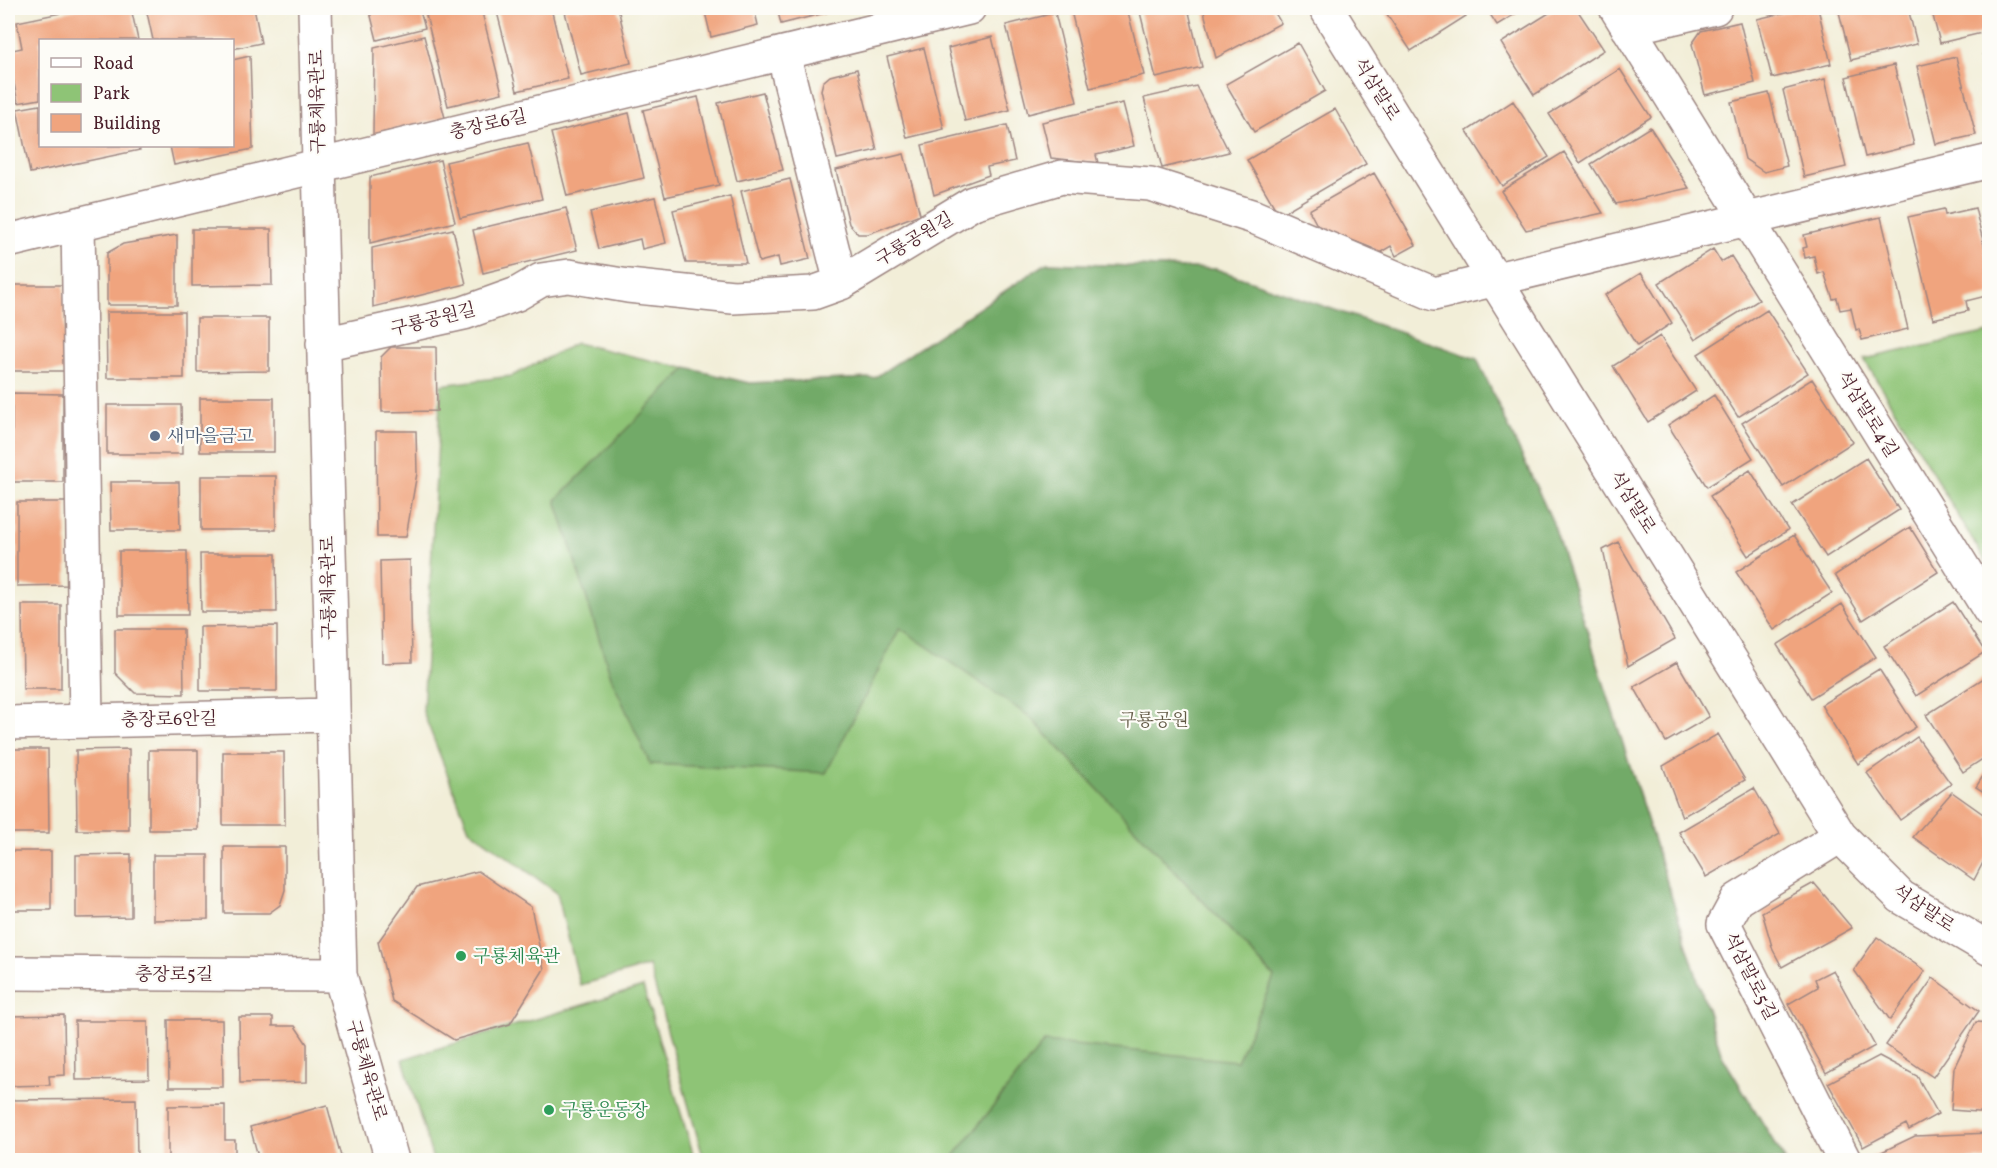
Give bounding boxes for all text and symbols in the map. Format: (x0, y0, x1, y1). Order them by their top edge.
legend (39, 39, 234, 147)
street label: 구룡체육관로 (305, 50, 332, 154)
text: Road (93, 52, 134, 77)
street label: 석삼말로 (1347, 54, 1405, 126)
text: Park (93, 82, 130, 107)
street label: 충장로6길 (447, 104, 529, 146)
text: Building (93, 112, 161, 137)
street label: 구룡공원길 (871, 207, 958, 273)
street label: 구룡공원길 (388, 298, 479, 343)
street label: 석삼말로4길 (1830, 367, 1903, 463)
place label: 새마을금고 (167, 425, 255, 450)
marker: 새마을금고 (148, 429, 162, 443)
street label: 석삼말로 (1603, 467, 1661, 539)
street label: 구룡체육관로 (316, 536, 343, 640)
street label: 충장로6안길 (121, 707, 217, 734)
park label: 구룡공원 (1119, 709, 1189, 734)
street label: 석삼말로 (1887, 879, 1959, 939)
street label: 석삼말로5길 (1717, 928, 1783, 1025)
place label: 구룡체육관 (473, 945, 561, 970)
marker: 구룡체육관 (454, 949, 468, 963)
street label: 충장로5길 (135, 963, 213, 988)
street label: 구룡체육관로 (339, 1017, 392, 1124)
place label: 구룡운동장 (561, 1099, 649, 1124)
marker: 구룡운동장 (542, 1103, 556, 1117)

